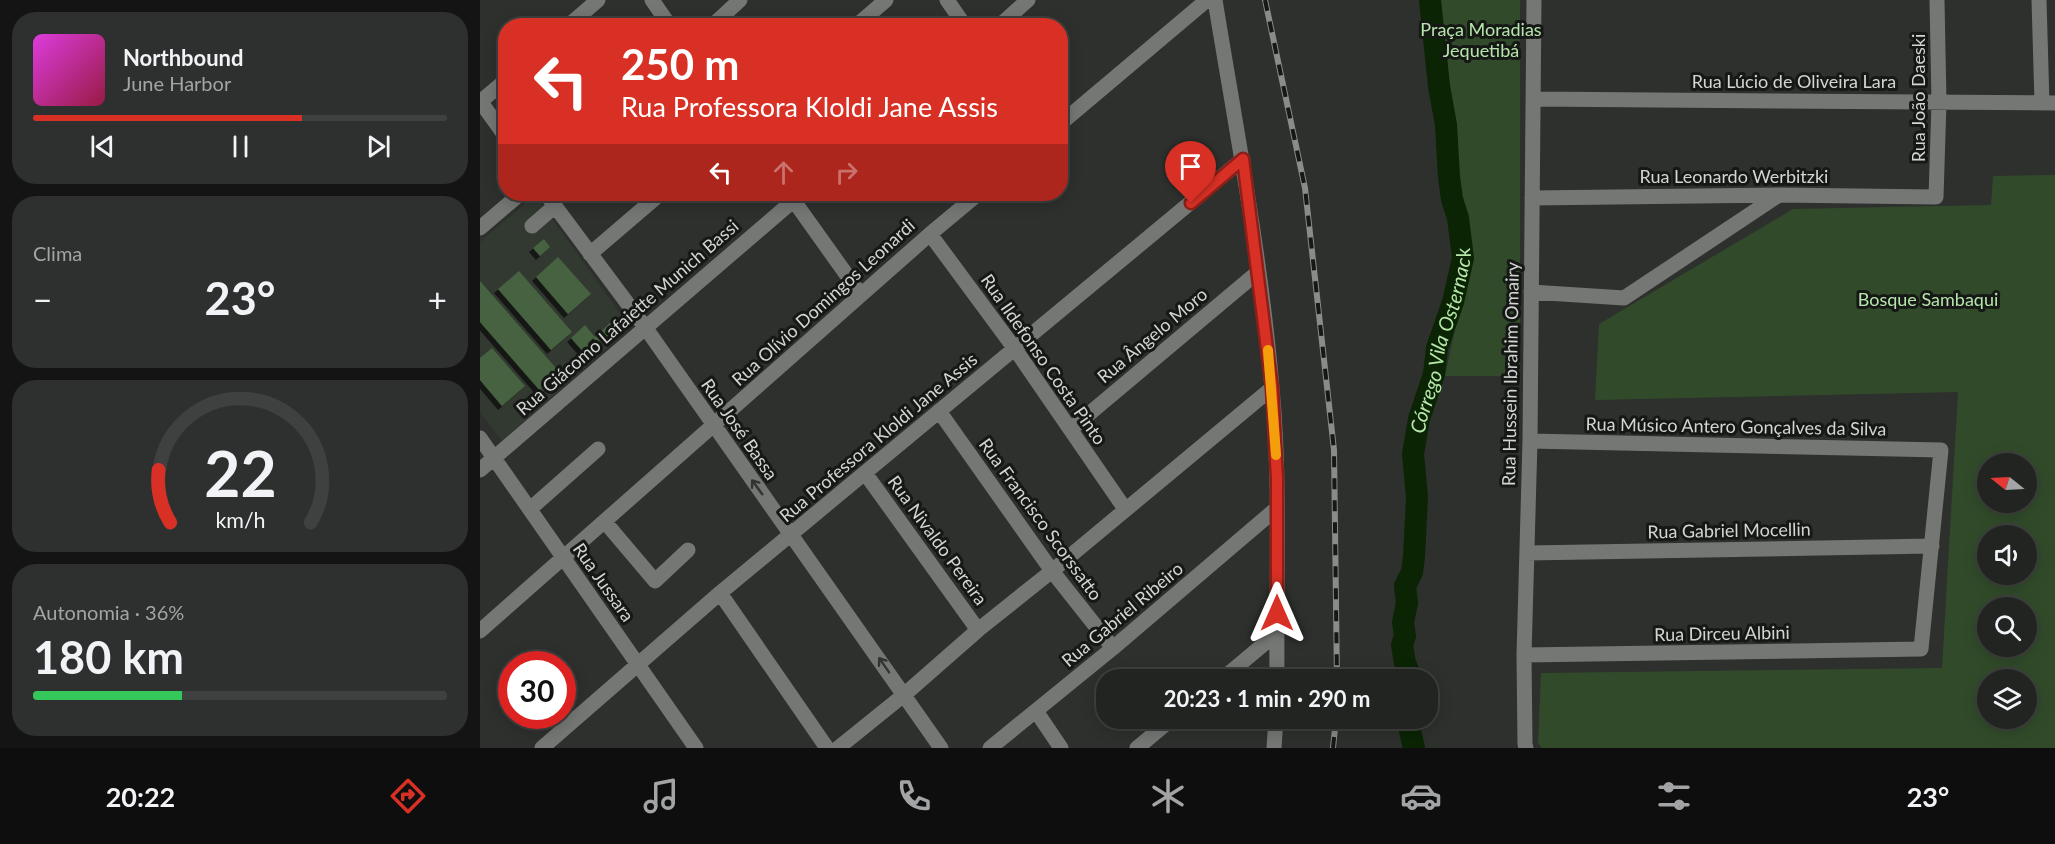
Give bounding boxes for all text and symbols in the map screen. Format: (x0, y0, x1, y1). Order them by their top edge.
park label: Praça Moradias Jequetibá (1420, 18, 1542, 61)
street label: Rua João Daeski (1907, 34, 1929, 162)
text: 250 m (621, 39, 739, 89)
icon: left (522, 42, 600, 120)
text: Northbound (123, 44, 243, 71)
street label: Rua Lúcio de Oliveira Lara (1692, 70, 1896, 92)
text: June Harbor (123, 71, 231, 95)
text: Rua Professora Kloldi Jane Assis (621, 90, 998, 123)
icon: previous (86, 130, 119, 163)
icon: pause (224, 130, 257, 163)
icon: next (362, 130, 395, 163)
pin (1165, 141, 1216, 203)
icon: arrive (1174, 150, 1207, 183)
icon: left (704, 156, 737, 189)
icon: ahead (767, 156, 800, 189)
icon: right (830, 156, 863, 189)
street label: Rua Leonardo Werbitzki (1640, 165, 1828, 187)
street label: Rua Olívio Domingos Leonardi (727, 214, 919, 390)
street label: Rua Giácomo Lafaiette Munich Bassi (511, 215, 743, 419)
text: Clima (33, 241, 82, 265)
water label: Córrego Vila Osternack (1405, 246, 1475, 435)
street label: Rua Hussein Ibrahim Omairy (1497, 261, 1523, 486)
street label: Rua Ildefonso Costa Pinto (977, 269, 1111, 449)
text: 23° (205, 271, 275, 325)
text: − (33, 279, 52, 319)
text: + (428, 279, 447, 319)
street label: Rua Ângelo Moro (1092, 283, 1212, 387)
park label: Bosque Sambaqui (1858, 288, 1998, 310)
street label: Rua Professora Kloldi Jane Assis (775, 348, 981, 526)
street label: Rua José Bassa (697, 374, 783, 484)
street label: Rua Músico Antero Gonçalves da Silva (1585, 412, 1887, 440)
street label: Rua Francisco Scorssatto (975, 434, 1107, 604)
text: 22 (204, 435, 276, 510)
north arrow (1977, 453, 2037, 513)
map controls (1977, 453, 2037, 729)
street label: Rua Nivaldo Pereira (884, 471, 992, 609)
one-way arrow (751, 479, 763, 495)
text: km/h (215, 507, 265, 533)
street label: Rua Gabriel Mocellin (1647, 518, 1811, 542)
button: sound (1977, 525, 2037, 585)
street label: Rua Jussara (569, 538, 639, 626)
street label: Rua Gabriel Ribeiro (1057, 557, 1187, 671)
position arrow (1245, 581, 1309, 645)
button: search (1977, 597, 2037, 657)
text: Autonomia · 36% (33, 600, 184, 624)
street label: Rua Dirceu Albini (1654, 621, 1790, 645)
text: 180 km (33, 630, 184, 684)
speed limit sign: 30 (498, 651, 576, 729)
one-way arrow (878, 658, 890, 674)
button: layers (1977, 669, 2037, 729)
text: 20:23 · 1 min · 290 m (1164, 685, 1370, 712)
icon: directions (387, 775, 429, 817)
icon: music (640, 775, 682, 817)
icon: phone (893, 775, 935, 817)
icon: climate (1147, 775, 1189, 817)
icon: car (1400, 775, 1442, 817)
icon: filters (1653, 775, 1695, 817)
text: 20:22 (106, 780, 175, 813)
text: 23° (1907, 780, 1949, 813)

